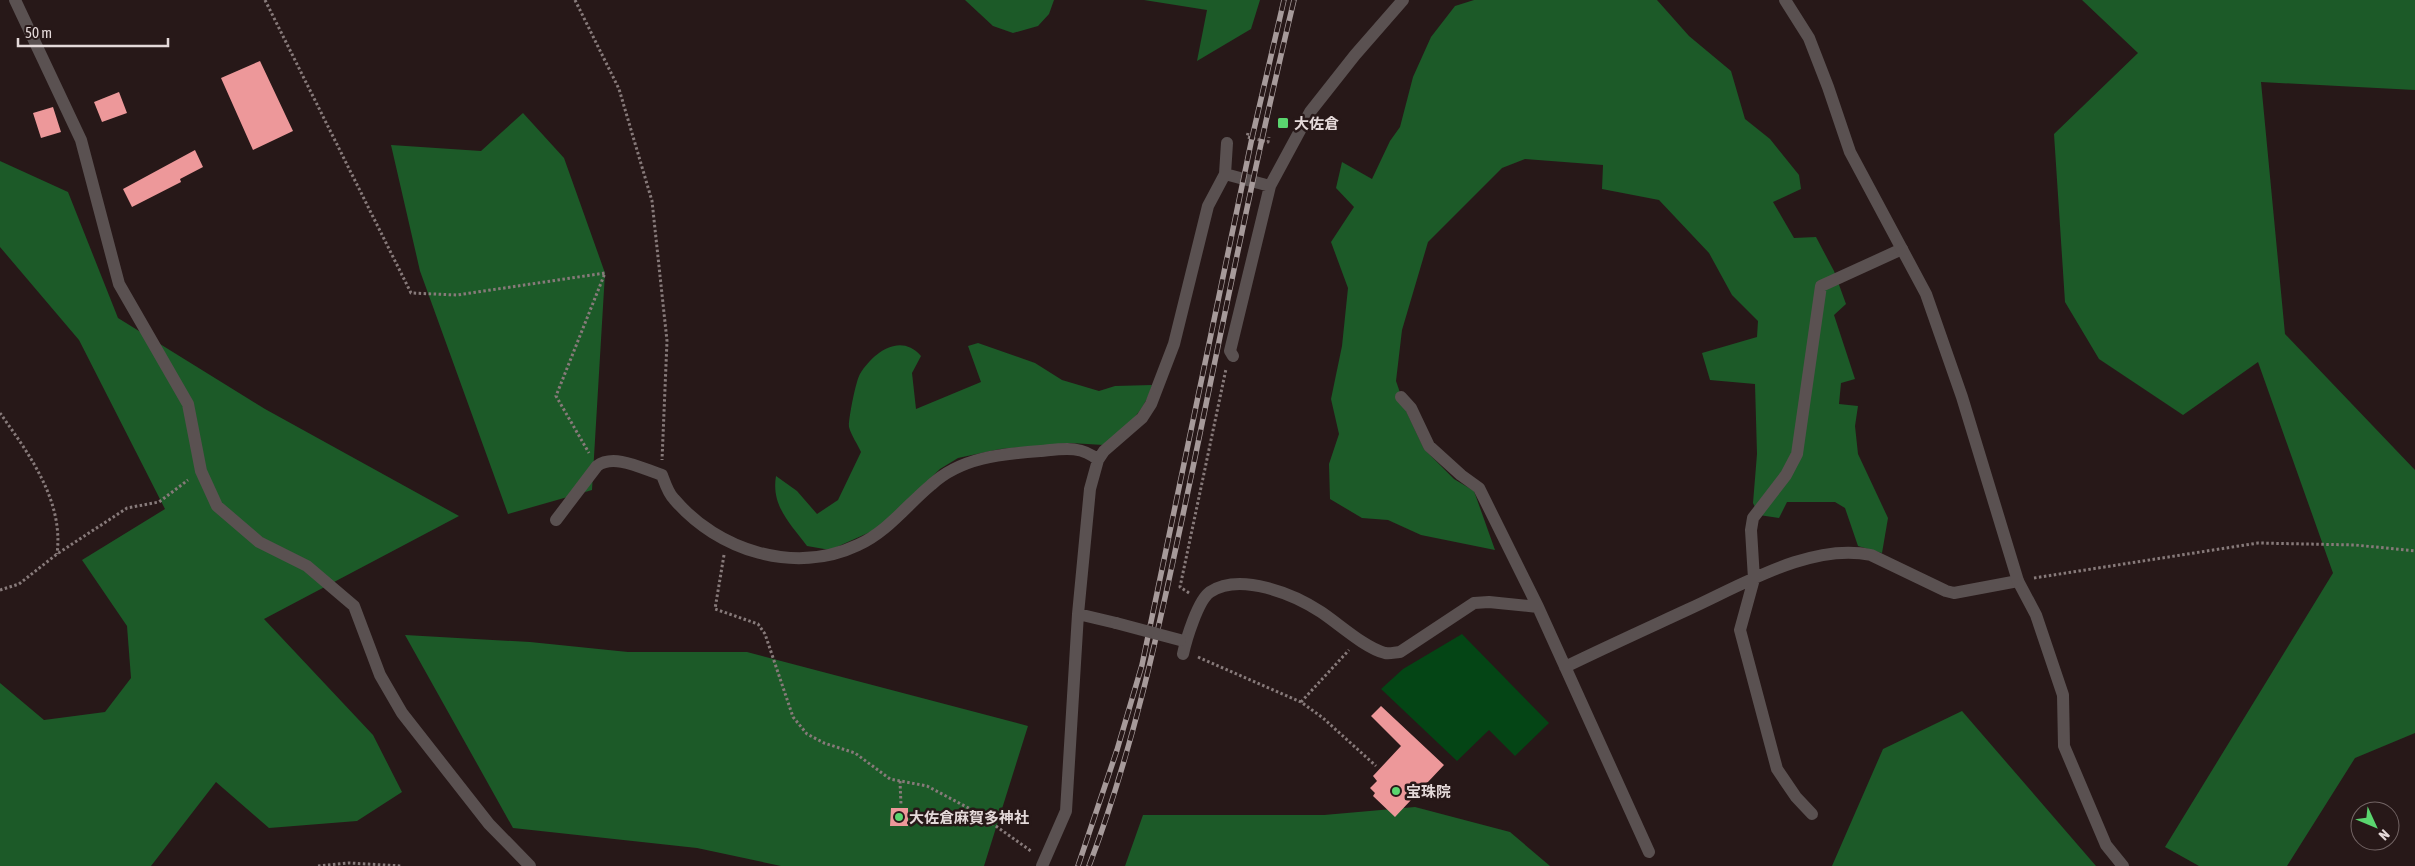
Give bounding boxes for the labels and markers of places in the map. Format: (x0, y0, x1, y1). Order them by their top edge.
place label: 大佐倉 (1294, 115, 1339, 132)
marker: 大佐倉 (1276, 116, 1290, 130)
place label: 宝珠院 (1406, 783, 1451, 800)
marker: 宝珠院 (1390, 785, 1402, 797)
place label: 大佐倉麻賀多神社 (909, 809, 1029, 826)
marker: 大佐倉麻賀多神社 (893, 811, 905, 823)

